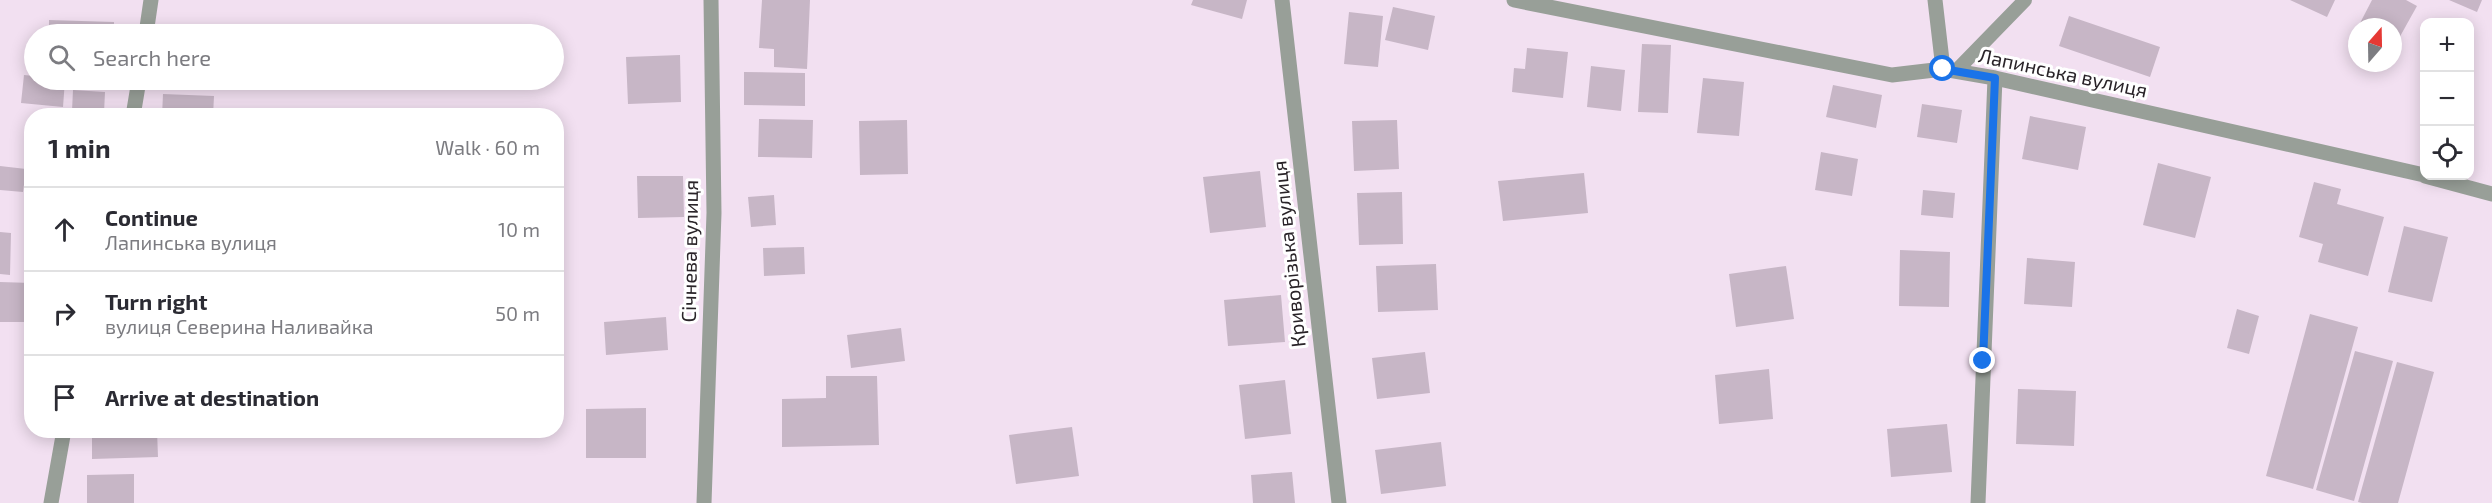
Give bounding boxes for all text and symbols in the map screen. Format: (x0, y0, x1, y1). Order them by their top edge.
north arrow (2348, 18, 2402, 72)
map controls (2420, 18, 2474, 180)
button: + (2420, 18, 2474, 72)
search box (24, 24, 564, 90)
icon: search (45, 41, 78, 74)
street label: Лапинська вулиця (1976, 42, 2150, 103)
text: Search here (93, 44, 211, 70)
route start (1929, 55, 1955, 81)
button: − (2420, 72, 2474, 126)
button: locate (2420, 126, 2474, 180)
text: 1 min (48, 132, 111, 163)
text: Walk · 60 m (435, 135, 540, 159)
street label: Криворізька вулиця (1266, 159, 1311, 349)
street label: Січнева вулиця (676, 179, 703, 323)
text: Continue (105, 204, 198, 230)
icon: ahead (48, 213, 81, 246)
text: 10 m (498, 217, 540, 241)
text: Лапинська вулиця (105, 230, 277, 254)
text: Turn right (105, 288, 207, 314)
icon: right (48, 297, 81, 330)
text: 50 m (495, 301, 540, 325)
text: вулиця Северина Наливайка (105, 314, 374, 338)
route end (1969, 347, 1995, 373)
icon: arrive (48, 381, 81, 414)
text: Arrive at destination (105, 384, 319, 410)

